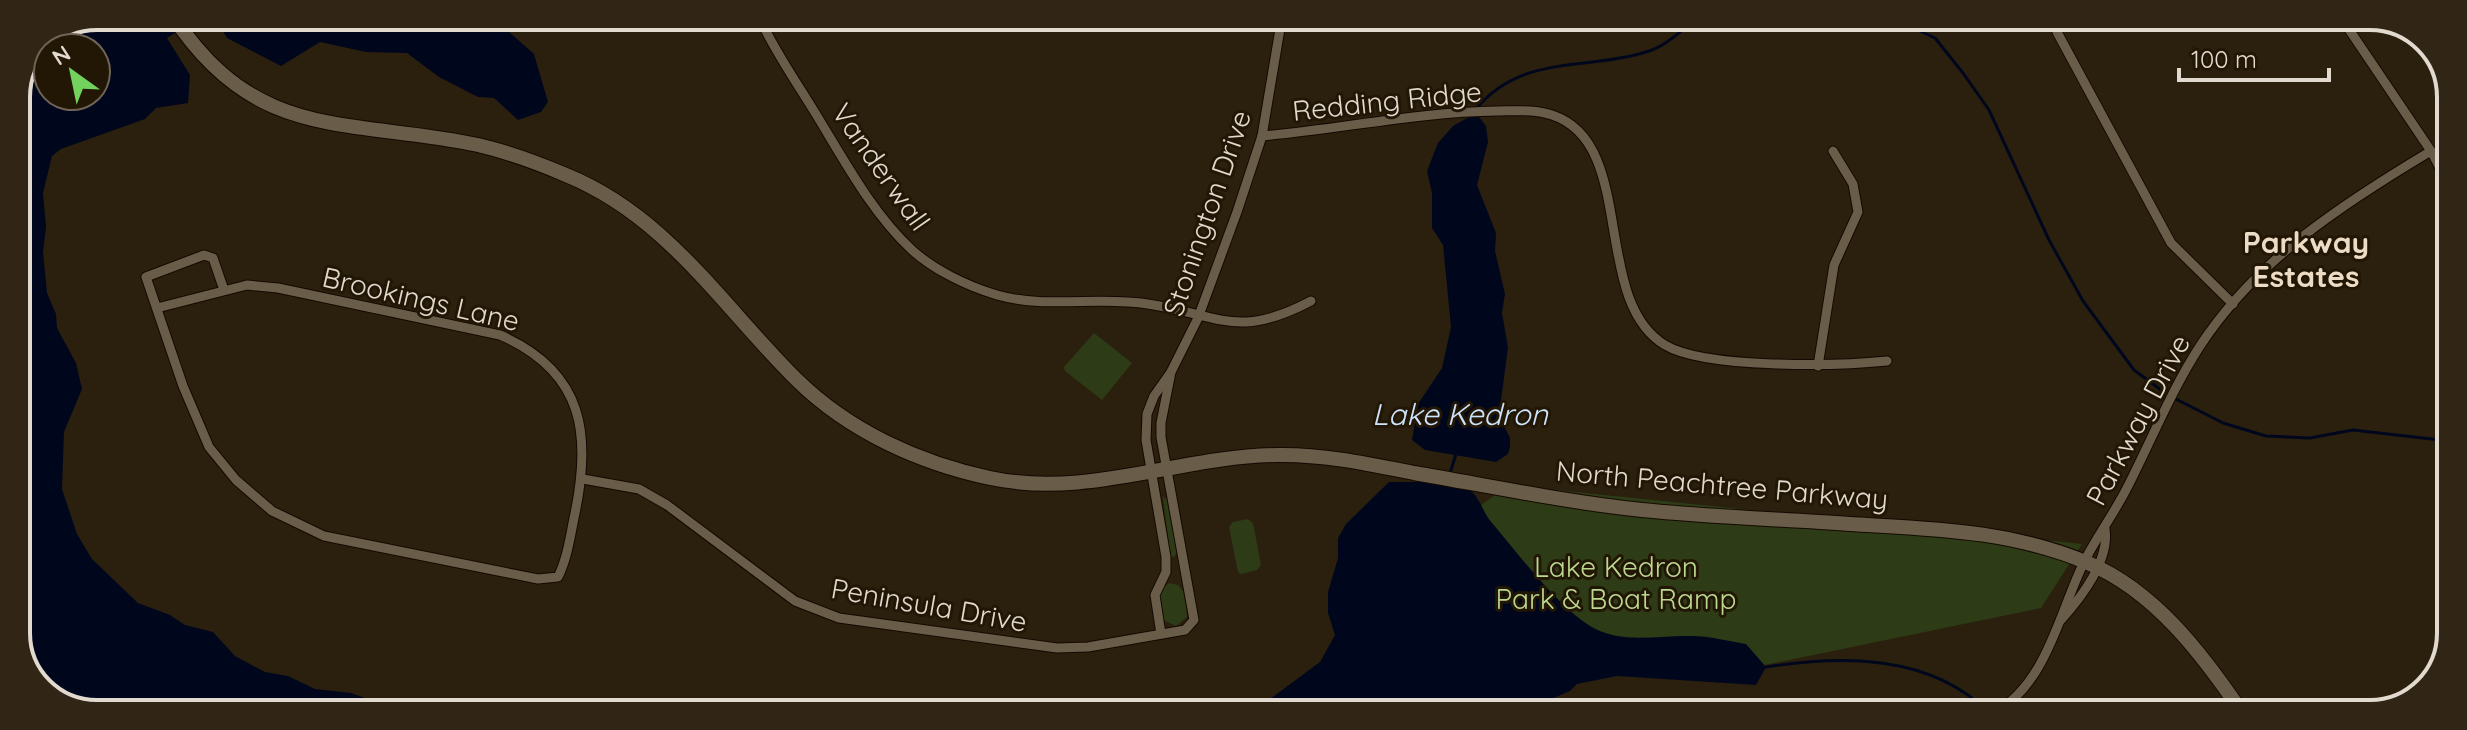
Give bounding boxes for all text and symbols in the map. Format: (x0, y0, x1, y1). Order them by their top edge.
north arrow (32, 32, 112, 112)
scale bar (2179, 32, 2329, 82)
text: N (47, 39, 76, 71)
text: 100 m (2191, 44, 2257, 74)
street label: Redding Ridge (1291, 73, 1483, 128)
street label: Vanderwall (825, 96, 938, 237)
street label: Stonington Drive (1155, 105, 1258, 320)
district label: Parkway Estates (2243, 223, 2369, 295)
street label: Brookings Lane (319, 259, 523, 338)
street label: Parkway Drive (2078, 328, 2197, 511)
water label: Lake Kedron (1372, 395, 1549, 433)
street label: North Peachtree Parkway (1555, 453, 1889, 516)
park label: Lake Kedron Park & Boat Ramp (1495, 549, 1737, 616)
street label: Peninsula Drive (828, 570, 1030, 639)

